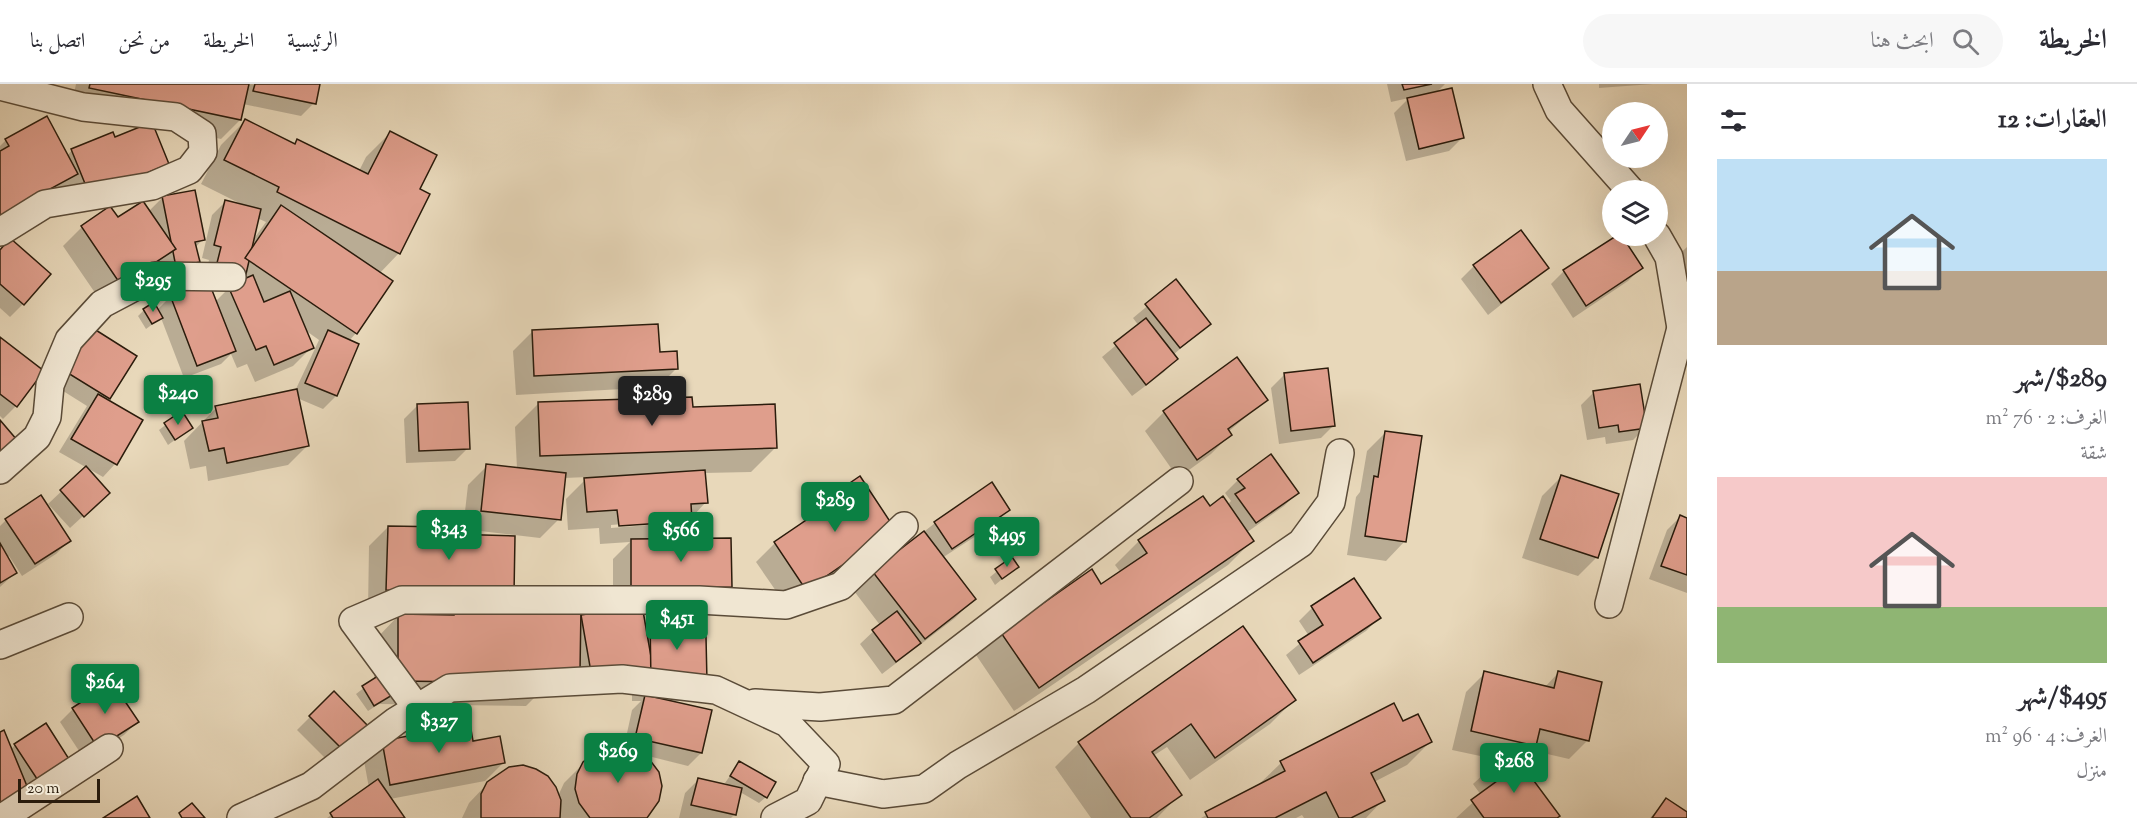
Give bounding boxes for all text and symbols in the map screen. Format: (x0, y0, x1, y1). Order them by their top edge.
search box (1583, 14, 2003, 68)
text: الخريطة (2039, 21, 2107, 61)
icon: search (1949, 25, 1982, 58)
text: ابحث هنا (1871, 26, 1934, 58)
text: اتصل بنا (30, 27, 85, 57)
text: من نحن (118, 27, 170, 57)
text: الخريطة (203, 27, 254, 57)
text: الرئيسية (287, 27, 338, 57)
north arrow (1602, 102, 1668, 168)
map controls (1602, 102, 1668, 246)
text: العقارات: 12 (1998, 102, 2107, 139)
icon: filters (1717, 104, 1750, 137)
button: layers (1602, 180, 1668, 246)
icon: home (1858, 198, 1966, 306)
pin: $295 (117, 262, 189, 313)
text: $295 (135, 267, 171, 296)
text: $289/شهر (2015, 361, 2107, 398)
pin: $240 (142, 375, 214, 426)
pin: $289 (616, 376, 688, 427)
text: $240 (158, 380, 198, 409)
text: $289 (632, 381, 672, 410)
text: الغرف: 2 · 76 m² (1985, 405, 2107, 434)
text: شقة (2081, 440, 2107, 469)
pin: $289 (799, 482, 871, 533)
text: $289 (815, 487, 855, 516)
pin: $343 (413, 510, 485, 561)
pin: $566 (645, 512, 717, 563)
text: $343 (431, 515, 467, 544)
icon: home (1858, 516, 1966, 624)
text: $566 (662, 517, 700, 546)
pin: $495 (971, 517, 1043, 568)
text: $495 (988, 522, 1026, 551)
pin: $451 (641, 600, 713, 651)
text: $451 (660, 605, 694, 634)
pin: $264 (69, 664, 141, 715)
text: $264 (85, 669, 125, 698)
text: $495/شهر (2018, 679, 2107, 716)
pin: $327 (403, 703, 475, 754)
text: $327 (420, 708, 458, 737)
text: الغرف: 4 · 96 m² (1985, 723, 2107, 752)
pin: $269 (582, 733, 654, 784)
text: $269 (598, 738, 638, 767)
pin: $268 (1478, 743, 1550, 794)
text: $268 (1494, 748, 1534, 777)
text: منزل (2076, 758, 2107, 787)
scale bar (18, 776, 100, 804)
text: 20 m (27, 778, 60, 801)

